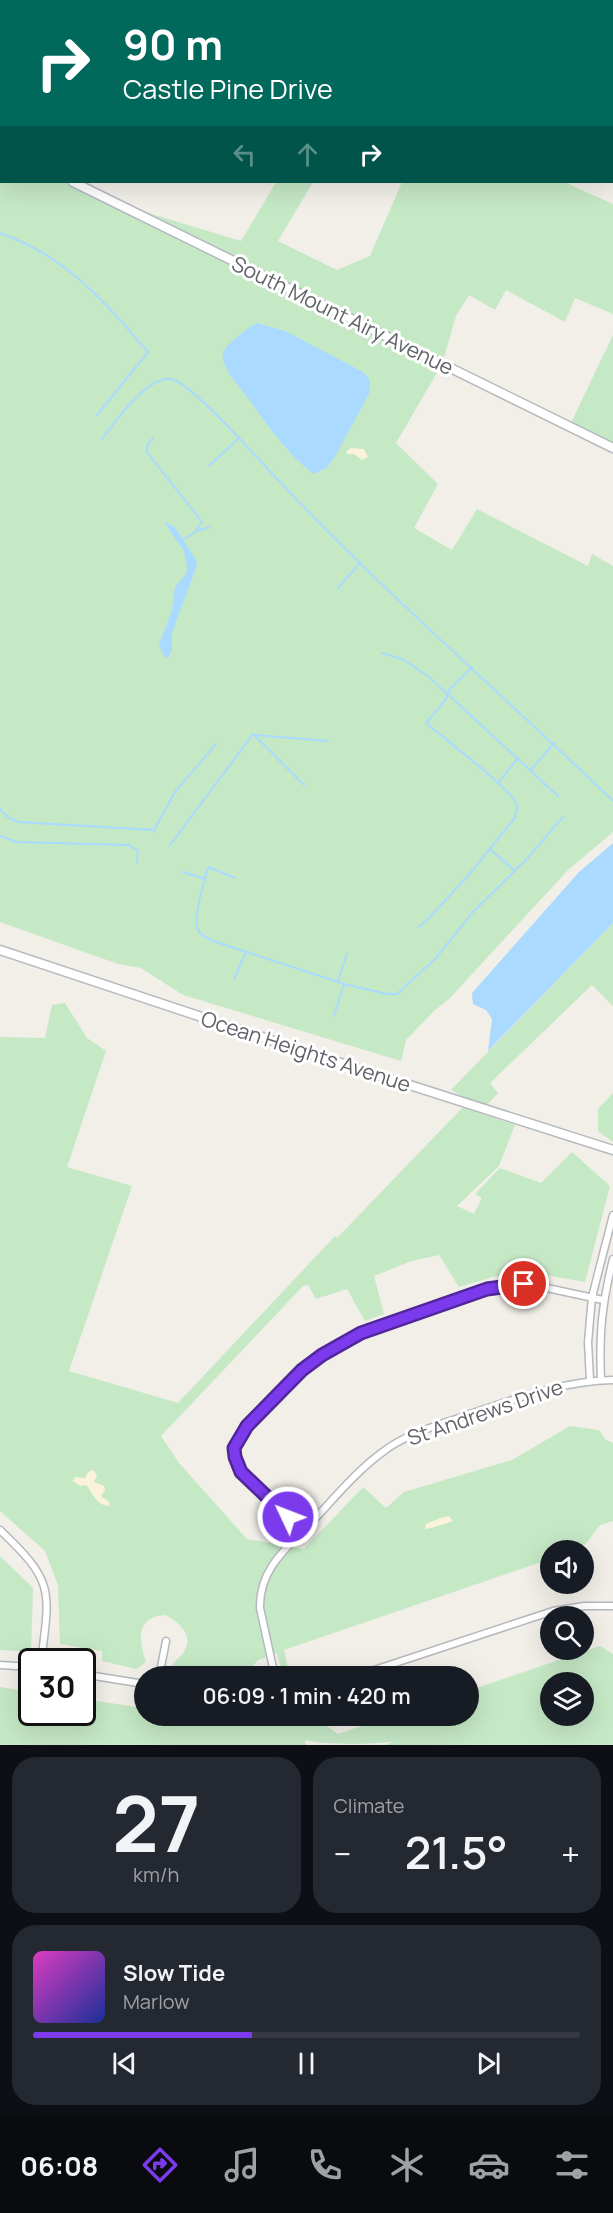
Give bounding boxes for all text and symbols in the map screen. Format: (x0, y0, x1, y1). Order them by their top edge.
text: 90 m (123, 15, 223, 73)
icon: right (24, 24, 102, 102)
text: Castle Pine Drive (123, 70, 333, 107)
icon: left (228, 138, 261, 171)
icon: ahead (291, 138, 324, 171)
icon: right (354, 138, 387, 171)
street label: South Mount Airy Avenue (227, 249, 459, 381)
street label: Ocean Heights Avenue (198, 1004, 414, 1098)
pin (498, 1258, 549, 1309)
icon: arrive (507, 1267, 540, 1300)
street label: St Andrews Drive (403, 1372, 567, 1452)
position arrow (256, 1485, 320, 1549)
map controls (540, 1540, 594, 1726)
button: sound (540, 1540, 594, 1594)
button: search (540, 1606, 594, 1660)
speed limit sign: 30 (18, 1648, 96, 1726)
button: layers (540, 1672, 594, 1726)
text: 06:09 · 1 min · 420 m (202, 1681, 411, 1711)
text: 27 (112, 1769, 200, 1875)
text: Climate (334, 1792, 405, 1819)
text: 21.5° (405, 1821, 508, 1883)
text: − (334, 1831, 351, 1876)
text: + (561, 1831, 580, 1876)
text: km/h (133, 1861, 180, 1888)
text: Slow Tide (123, 1958, 225, 1988)
text: Marlow (123, 1988, 190, 2015)
icon: previous (108, 2047, 141, 2080)
icon: pause (290, 2047, 323, 2080)
icon: next (472, 2047, 505, 2080)
icon: directions (139, 2144, 181, 2186)
icon: music (221, 2144, 263, 2186)
icon: phone (304, 2144, 346, 2186)
icon: climate (386, 2144, 428, 2186)
icon: car (468, 2144, 510, 2186)
icon: filters (551, 2144, 593, 2186)
text: 06:08 (20, 2147, 98, 2184)

